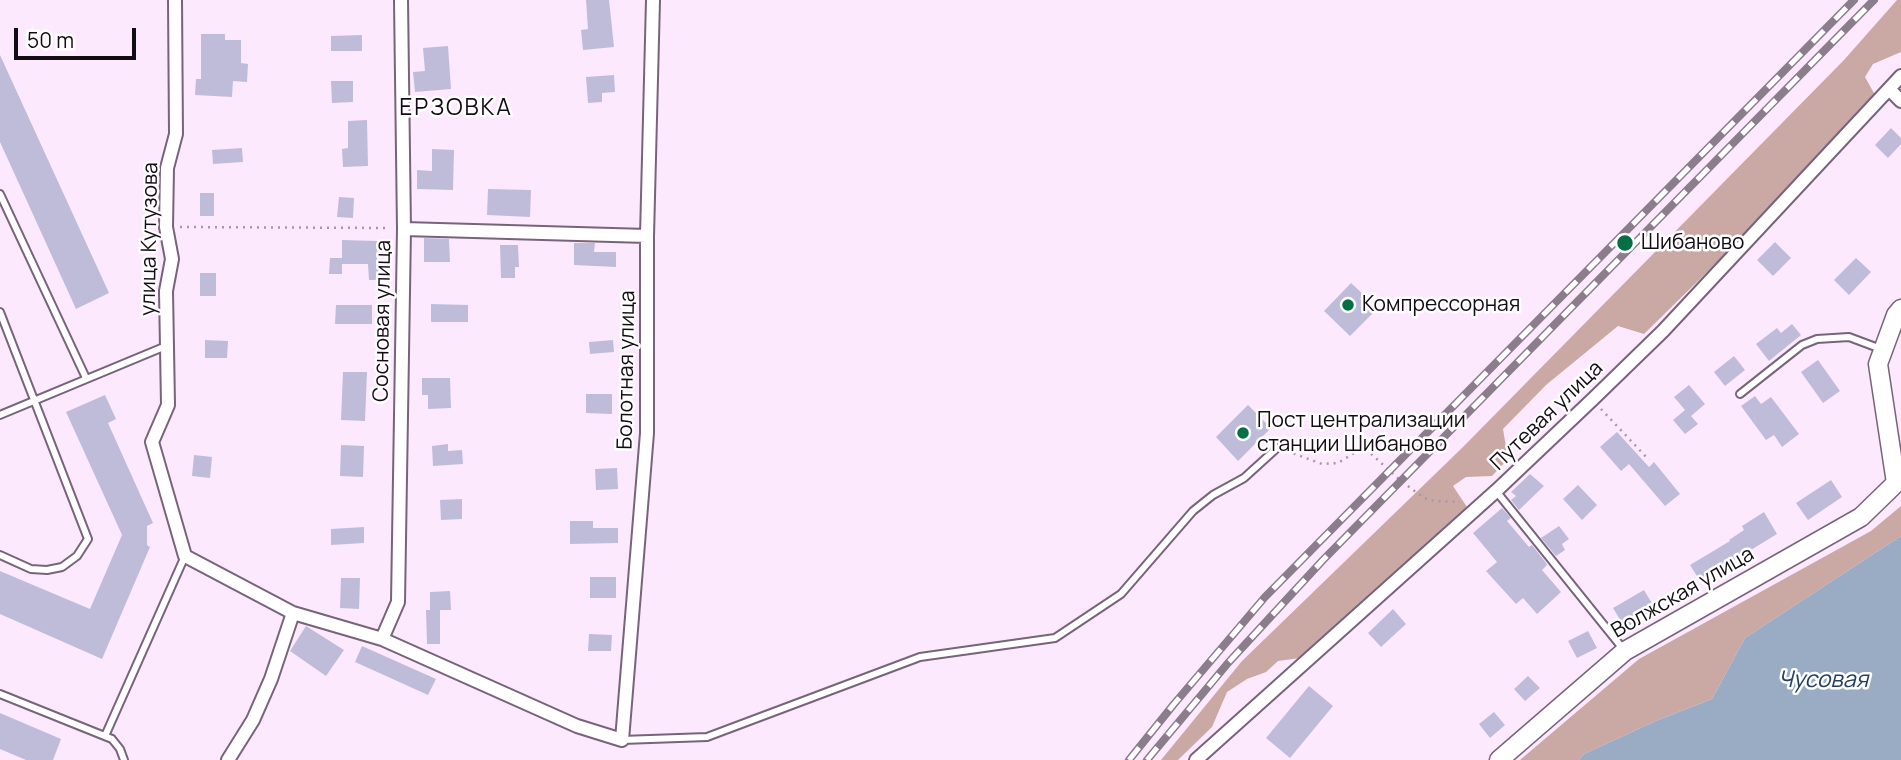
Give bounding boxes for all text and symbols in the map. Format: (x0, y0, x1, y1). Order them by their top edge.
scale bar (18, 14, 140, 58)
text: 50 m (27, 26, 74, 54)
district label: ЕРЗОВКА (400, 95, 512, 123)
street label: улица Кутузова (136, 162, 164, 316)
place label: Шибаново (1641, 230, 1744, 256)
marker: Шибаново (1615, 233, 1635, 253)
street label: Сосновая улица (369, 240, 397, 402)
street label: Болотная улица (613, 290, 641, 450)
place label: Компрессорная (1362, 292, 1520, 318)
marker: Компрессорная (1340, 297, 1356, 313)
street label: Путевая улица (1486, 356, 1608, 476)
place label: Пост централизации станции Шибаново (1257, 408, 1466, 458)
marker: Пост централизации станции Шибаново (1235, 425, 1251, 441)
street label: Волжская улица (1607, 542, 1759, 644)
water label: Чусовая (1778, 667, 1868, 695)

